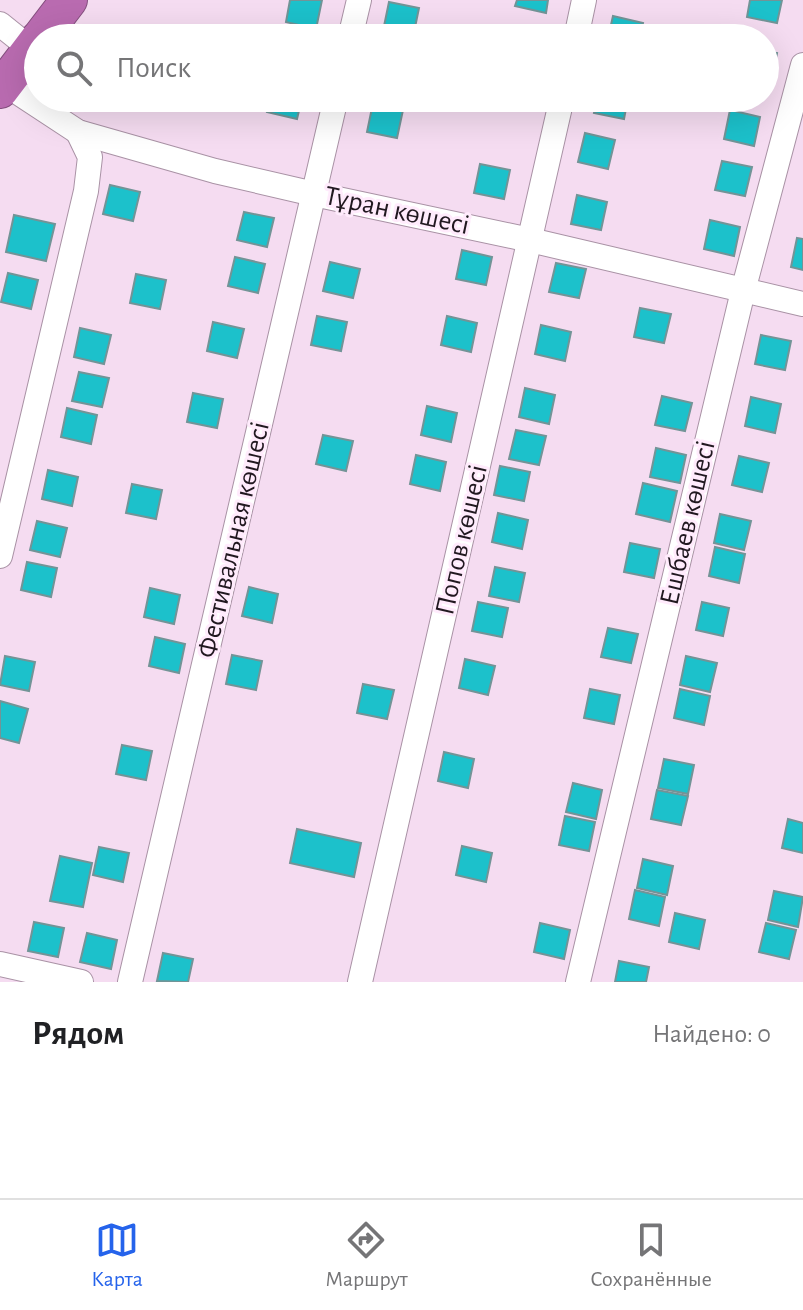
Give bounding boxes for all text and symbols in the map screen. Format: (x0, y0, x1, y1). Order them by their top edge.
search box (24, 24, 779, 112)
icon: search (52, 46, 96, 90)
text: Поиск (116, 53, 191, 83)
street label: Тұран көшесі (322, 182, 472, 240)
street label: Фестивальная көшесі (193, 419, 275, 661)
street label: Ешбаев көшесі (655, 438, 721, 608)
street label: Попов көшесі (431, 462, 493, 618)
text: Рядом (32, 1017, 124, 1051)
text: Найдено: 0 (652, 1021, 771, 1047)
tab: Карта (91, 1218, 143, 1292)
tab: Маршрут (325, 1218, 408, 1292)
tab: Сохранённые (590, 1218, 712, 1292)

